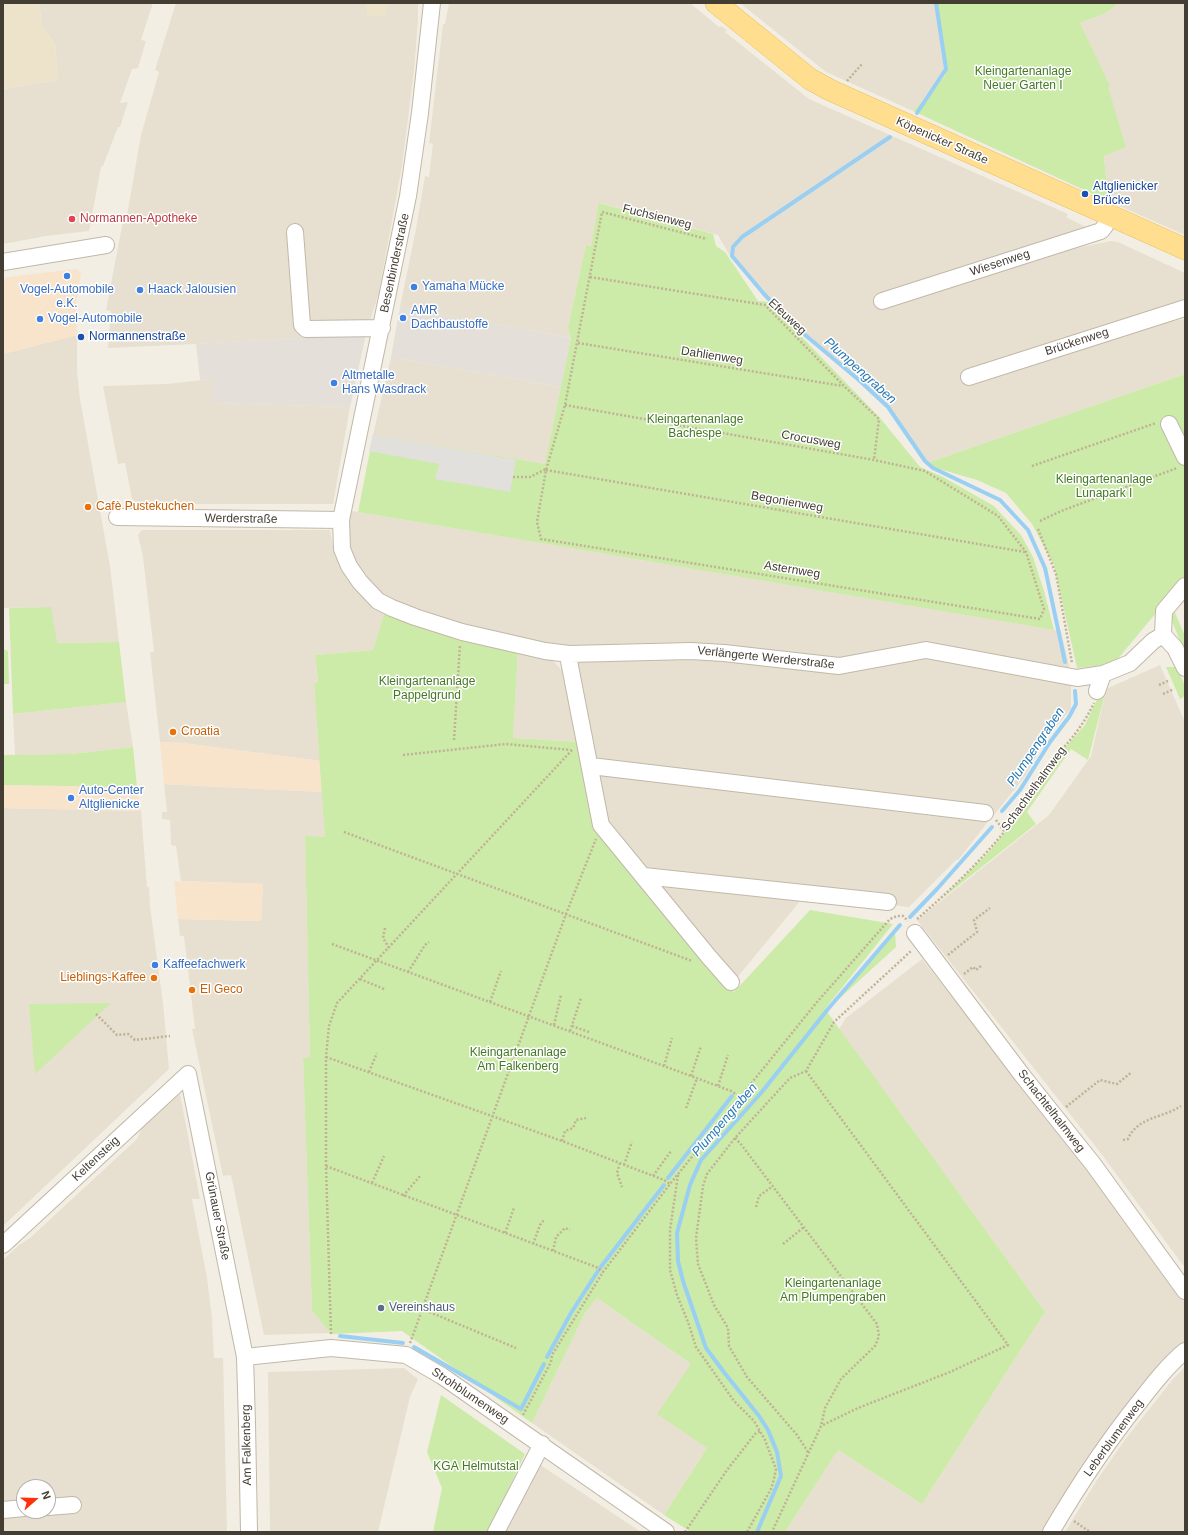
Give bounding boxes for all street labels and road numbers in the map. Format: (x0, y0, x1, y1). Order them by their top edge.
street label: Köpenicker Straße (894, 114, 990, 168)
street label: Fuchsienweg (621, 201, 693, 233)
street label: Besenbinderstraße (377, 212, 413, 314)
street label: Wiesenweg (968, 247, 1032, 279)
street label: Efeuweg (765, 296, 809, 338)
street label: Brückenweg (1043, 325, 1111, 359)
street label: Dahlienweg (680, 344, 744, 368)
street label: Crocusweg (780, 428, 842, 452)
street label: Begonienweg (750, 489, 824, 515)
street label: Werderstraße (204, 511, 278, 527)
street label: Asternweg (763, 558, 821, 582)
street label: Verlängerte Werderstraße (697, 644, 835, 672)
street label: Schachtelhalmweg (999, 744, 1069, 834)
street label: Schachtelhalmweg (1014, 1067, 1088, 1155)
street label: Keltensteig (69, 1133, 123, 1185)
street label: Grünauer Straße (201, 1170, 233, 1262)
street label: Strohblumenweg (429, 1365, 511, 1427)
street label: Leberblumenweg (1081, 1397, 1147, 1479)
street label: Am Falkenberg (239, 1404, 255, 1486)

